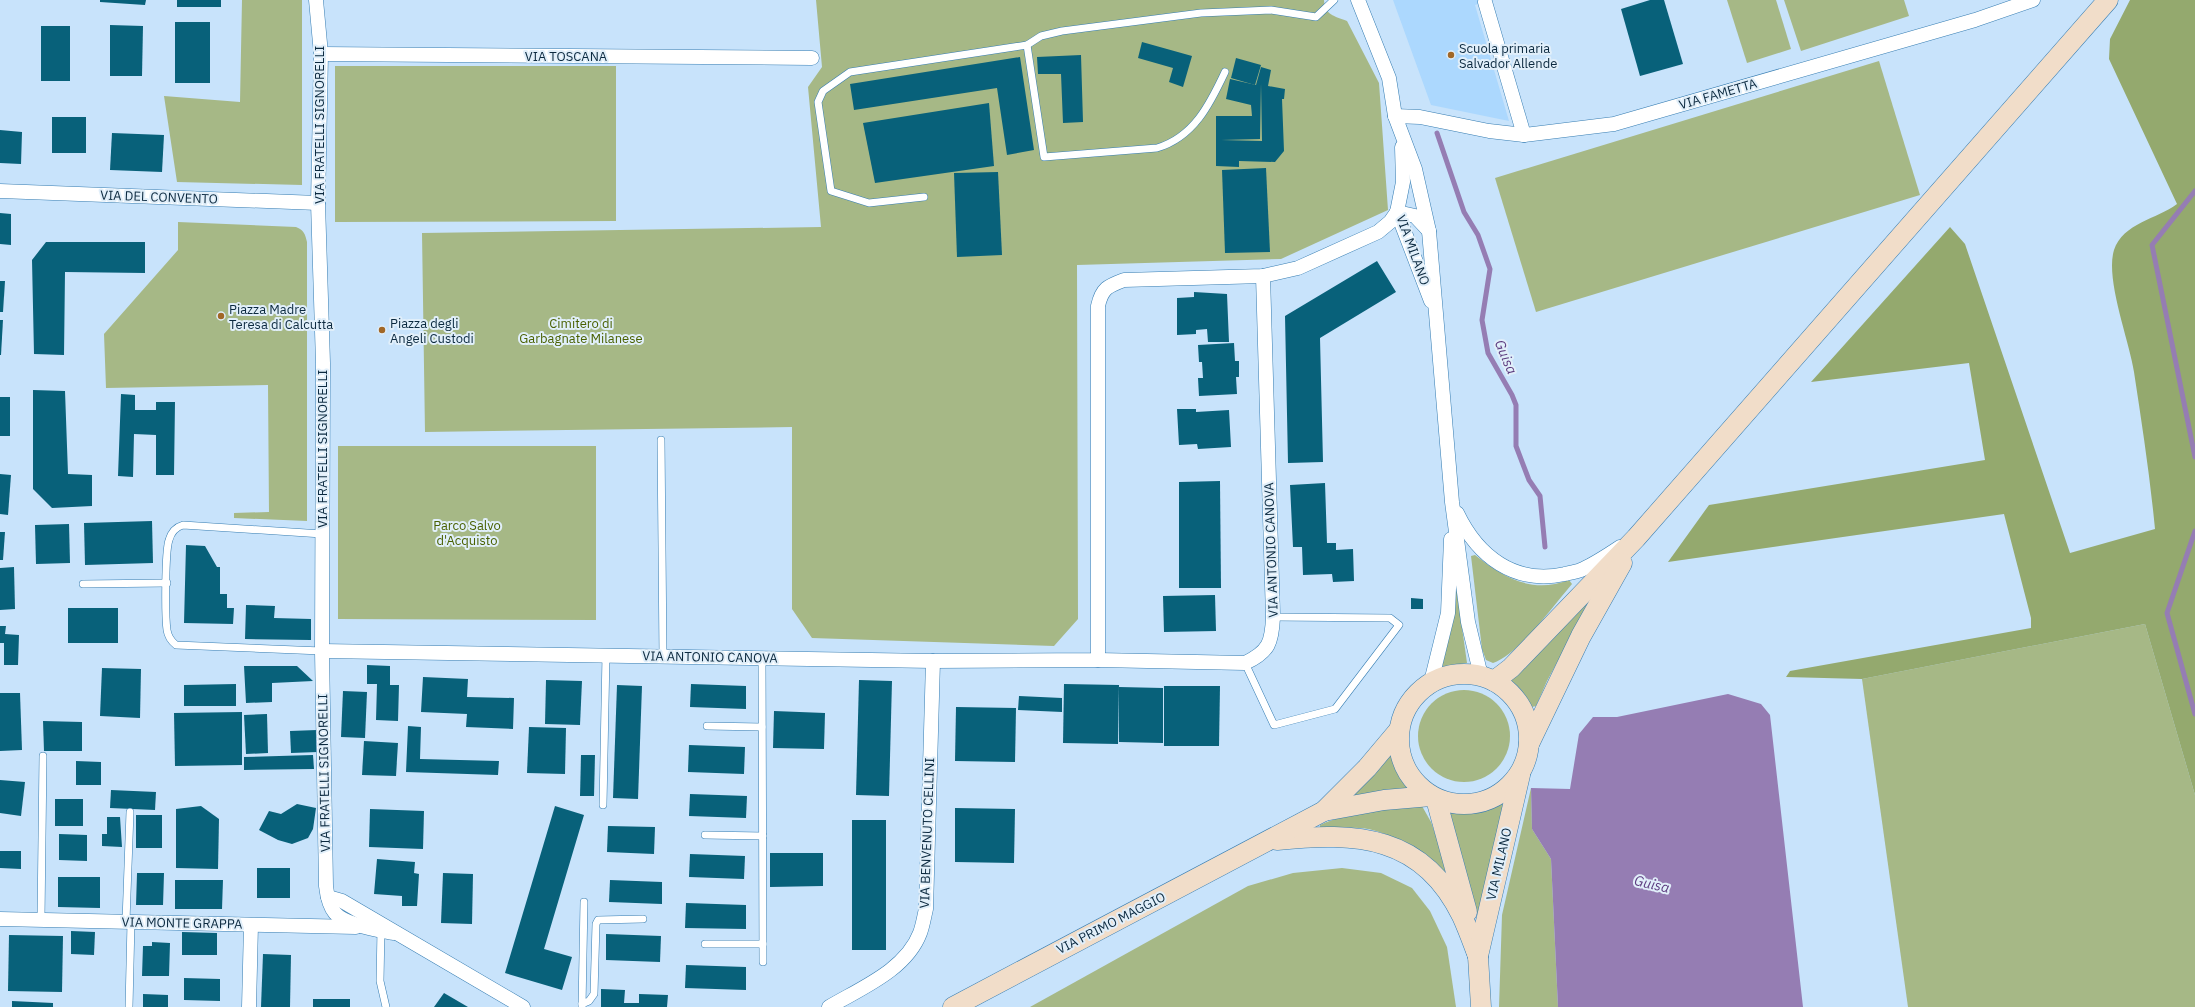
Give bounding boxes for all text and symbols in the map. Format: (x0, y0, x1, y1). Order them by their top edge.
place label: Scuola primaria Salvador Allende (1459, 40, 1557, 72)
street label: VIA FRATELLI SIGNORELLI (311, 46, 328, 204)
street label: VIA TOSCANA (525, 48, 608, 65)
marker: Scuola primaria Salvador Allende (1446, 50, 1456, 60)
street label: VIA FAMETTA (1677, 75, 1760, 113)
street label: VIA DEL CONVENTO (100, 186, 218, 208)
street label: VIA MILANO (1392, 212, 1434, 288)
place label: Piazza Madre Teresa di Calcutta (229, 301, 333, 333)
marker: Piazza Madre Teresa di Calcutta (216, 311, 226, 321)
place label: Piazza degli Angeli Custodi (390, 315, 474, 347)
park label: Cimitero di Garbagnate Milanese (519, 315, 643, 347)
marker: Piazza degli Angeli Custodi (377, 325, 387, 335)
water label: Guisa (1491, 337, 1521, 377)
street label: VIA FRATELLI SIGNORELLI (314, 370, 331, 528)
street label: VIA ANTONIO CANOVA (1260, 481, 1282, 618)
park label: Parco Salvo d'Acquisto (433, 517, 501, 549)
street label: VIA ANTONIO CANOVA (642, 647, 779, 667)
street label: VIA FRATELLI SIGNORELLI (314, 694, 334, 852)
street label: VIA BENVENUTO CELLINI (916, 757, 938, 909)
street label: VIA MILANO (1482, 826, 1516, 902)
water label: Guisa (1633, 871, 1671, 897)
street label: VIA PRIMO MAGGIO (1054, 888, 1168, 958)
street label: VIA MONTE GRAPPA (121, 913, 243, 933)

